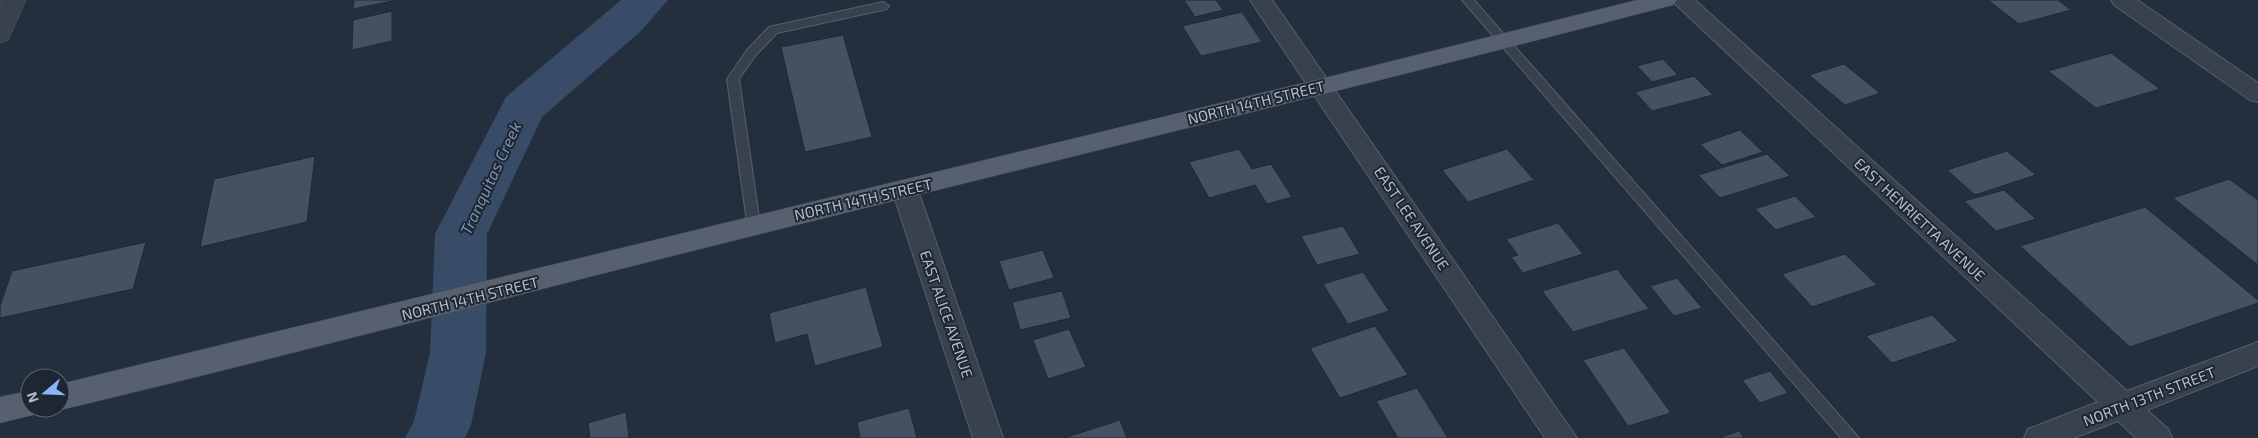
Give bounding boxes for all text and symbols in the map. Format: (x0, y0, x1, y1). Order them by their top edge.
street label: NORTH 14TH STREET (1186, 76, 1327, 128)
water label: Tranquitas Creek (456, 119, 524, 237)
street label: EAST HENRIETTA AVENUE (1851, 154, 1989, 284)
street label: EAST LEE AVENUE (1371, 163, 1453, 273)
street label: NORTH 14TH STREET (792, 174, 934, 224)
street label: EAST ALICE AVENUE (917, 248, 977, 380)
street label: NORTH 14TH STREET (400, 272, 541, 324)
street label: NORTH 13TH STREET (2080, 362, 2218, 430)
north arrow (20, 368, 70, 418)
text: N (23, 390, 42, 405)

